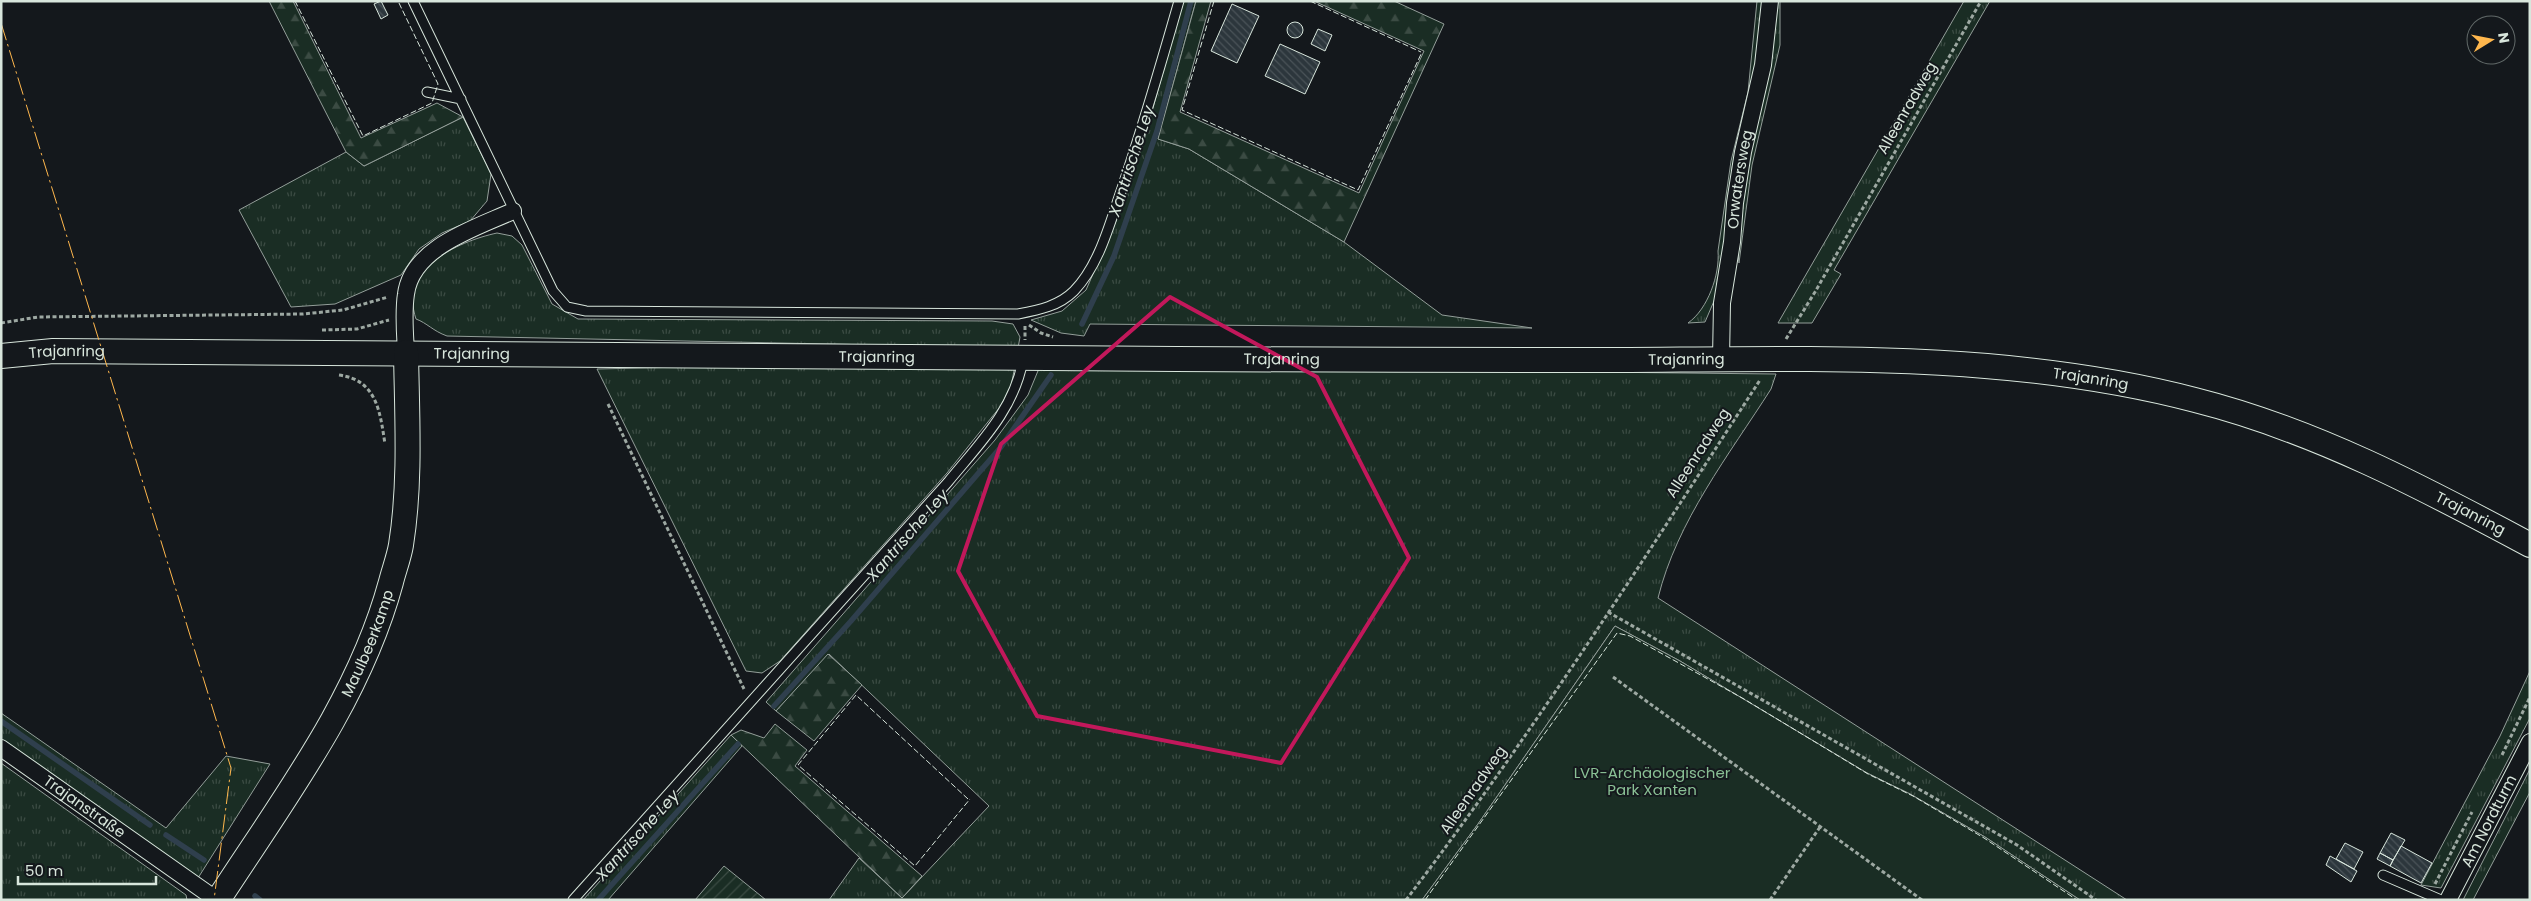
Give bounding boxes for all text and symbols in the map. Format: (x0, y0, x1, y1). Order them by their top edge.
north arrow (2466, 15, 2516, 65)
text: N (2493, 31, 2515, 45)
street label: Alleenradweg (1872, 58, 1941, 158)
water label: Xantrische Ley (1102, 102, 1161, 221)
street label: Orwatersweg (1722, 128, 1758, 230)
street label: Trajanring (28, 340, 105, 363)
street label: Trajanring (434, 343, 510, 364)
street label: Trajanring (839, 346, 915, 367)
street label: Trajanring (1243, 348, 1320, 369)
street label: Trajanring (1648, 348, 1725, 370)
street label: Trajanring (2052, 362, 2130, 395)
street label: Alleenradweg (1661, 404, 1735, 502)
water label: Xantrische Ley (860, 483, 955, 587)
street label: Trajanring (2432, 486, 2509, 540)
street label: Maulbeerkamp (336, 587, 398, 700)
street label: Alleenradweg (1434, 741, 1511, 838)
park label: LVR-Archäologischer Park Xanten (1574, 762, 1731, 800)
street label: Trajanstraße (39, 770, 130, 842)
street label: Am Nordturm (2456, 771, 2521, 871)
water label: Xantrische Ley (589, 784, 685, 887)
scale bar (18, 854, 155, 886)
text: 50 m (25, 860, 63, 881)

